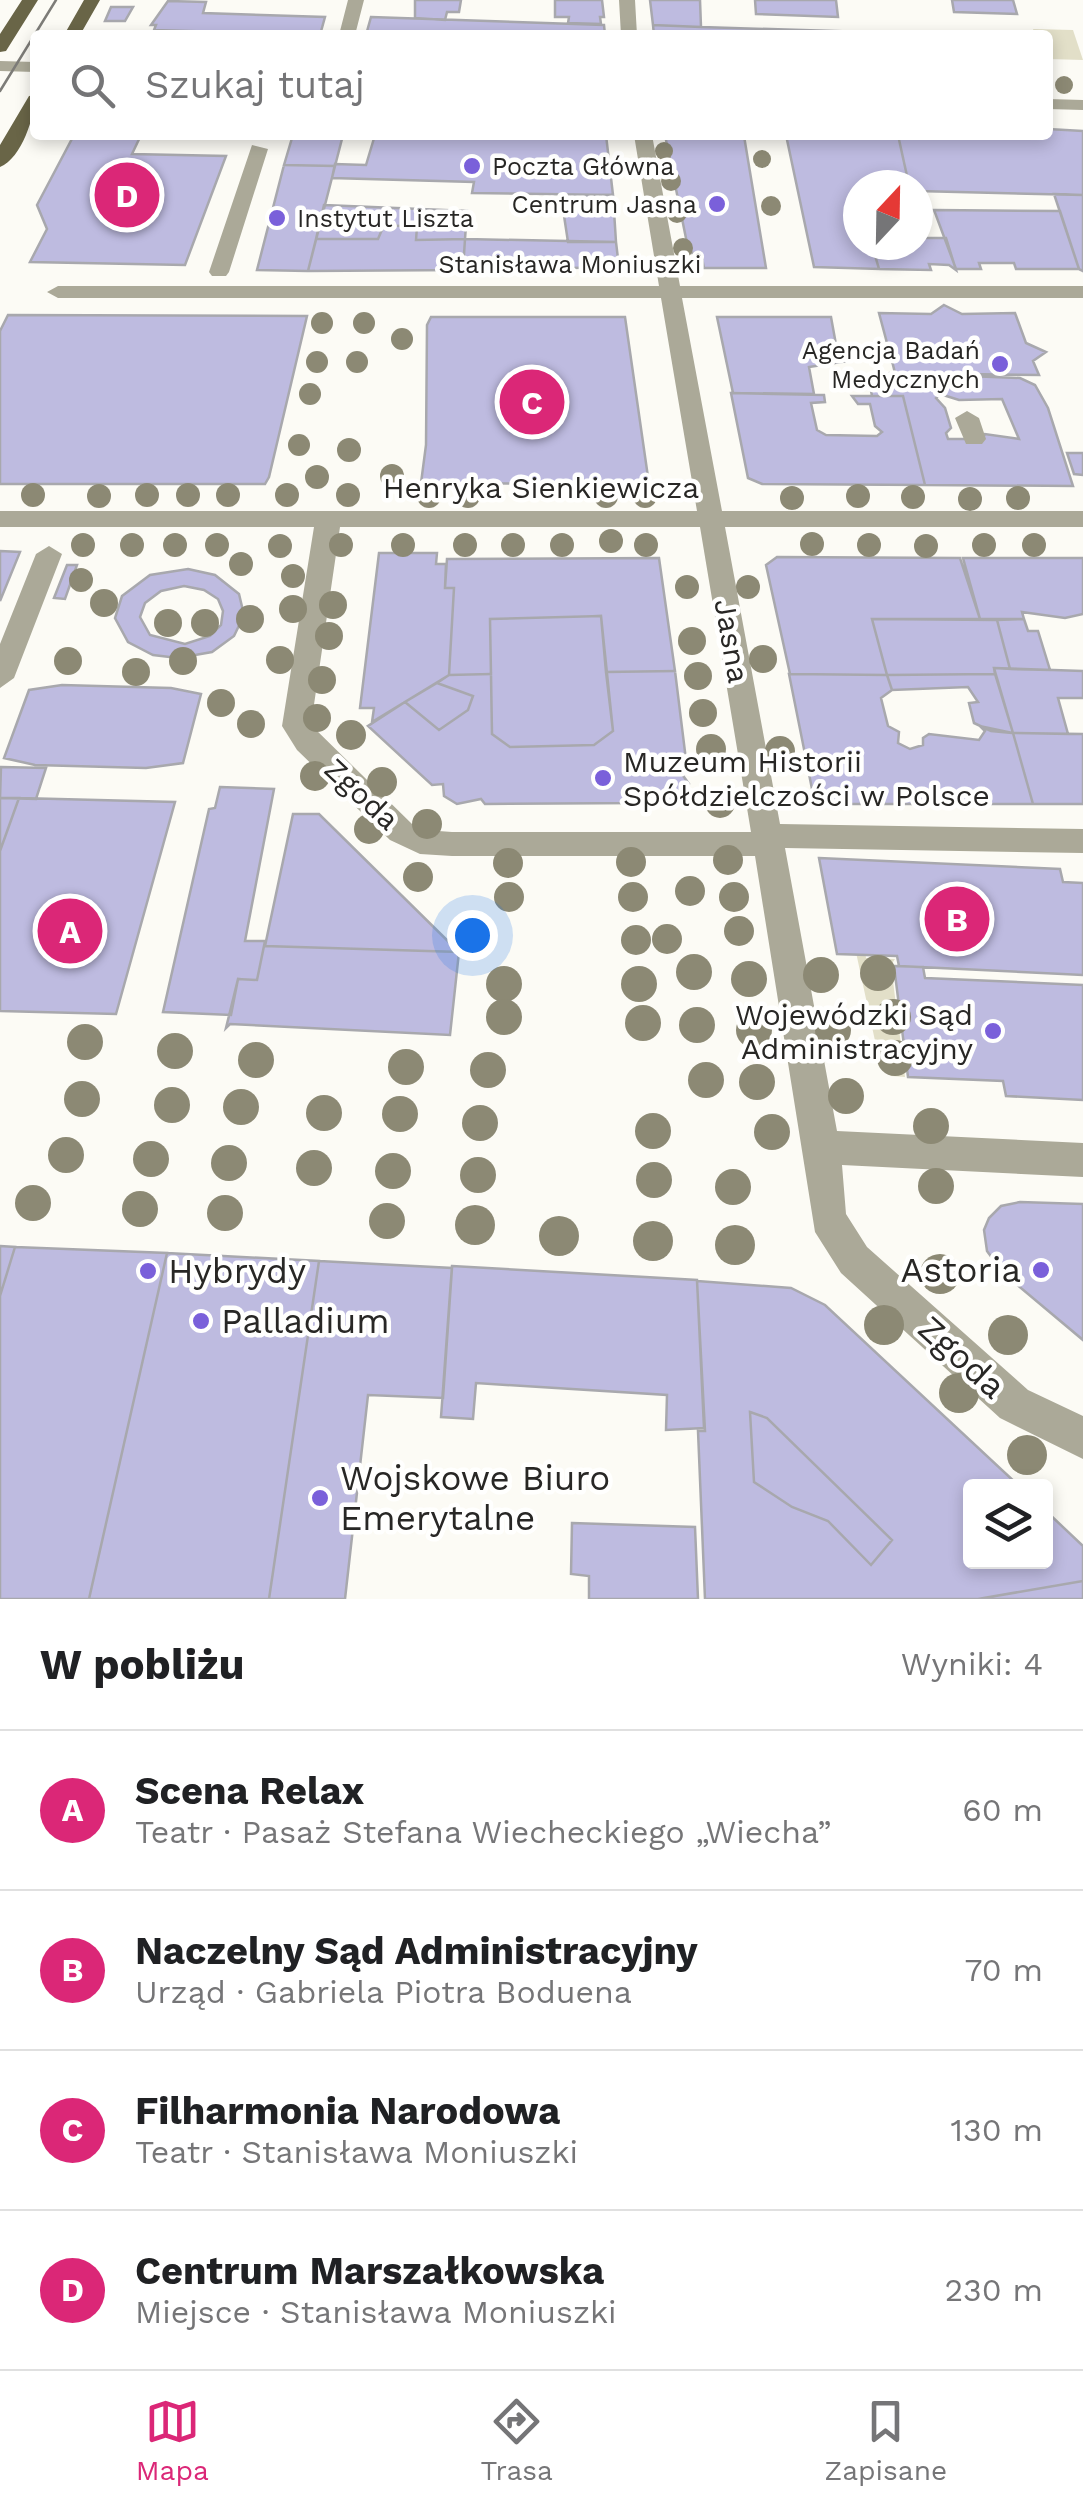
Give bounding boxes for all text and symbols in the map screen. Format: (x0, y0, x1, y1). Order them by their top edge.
search box (30, 30, 1053, 140)
icon: search (65, 58, 120, 113)
text: Szukaj tutaj (145, 63, 365, 107)
place label: Poczta Główna (492, 152, 674, 181)
marker: Poczta Główna (461, 155, 483, 177)
pin: D (94, 158, 160, 232)
north arrow (843, 170, 933, 260)
place label: Centrum Jasna (512, 190, 697, 219)
marker: Centrum Jasna (706, 193, 728, 215)
place label: Instytut Liszta (297, 204, 474, 233)
marker: Instytut Liszta (266, 207, 288, 229)
street label: Stanisława Moniuszki (439, 250, 701, 279)
place label: Agencja Badań Medycznych (802, 336, 980, 394)
marker: Agencja Badań Medycznych (989, 353, 1011, 375)
pin: C (500, 364, 564, 440)
street label: Henryka Sienkiewicza (383, 470, 699, 505)
street label: Jasna (707, 596, 757, 686)
place label: Muzeum Historii Spółdzielczości w Polsce (623, 744, 990, 813)
street label: Zgoda (318, 751, 406, 837)
marker: Muzeum Historii Spółdzielczości w Polsce (592, 767, 614, 789)
pin: B (924, 882, 990, 956)
pin: A (38, 894, 102, 968)
your location (447, 910, 498, 961)
place label: Wojewódzki Sąd Administracyjny (735, 997, 974, 1066)
marker: Wojewódzki Sąd Administracyjny (982, 1020, 1004, 1042)
place label: Astoria (901, 1249, 1021, 1291)
place label: Hybrydy (168, 1250, 306, 1292)
marker: Astoria (1030, 1259, 1052, 1281)
marker: Hybrydy (137, 1260, 159, 1282)
place label: Palladium (221, 1300, 390, 1342)
street label: Zgoda (910, 1307, 1014, 1407)
marker: Palladium (190, 1310, 212, 1332)
place label: Wojskowe Biuro Emerytalne (340, 1457, 610, 1539)
map controls (963, 1479, 1053, 1569)
button: layers (963, 1479, 1053, 1569)
marker: Wojskowe Biuro Emerytalne (309, 1487, 331, 1509)
text: W pobliżu (40, 1640, 245, 1689)
text: Wyniki: 4 (901, 1645, 1043, 1683)
text: Scena Relax (135, 1769, 364, 1813)
text: A (62, 1791, 83, 1829)
text: 60 m (962, 1791, 1043, 1829)
text: Teatr · Pasaż Stefana Wiecheckiego „Wiecha” (135, 1813, 831, 1851)
text: Naczelny Sąd Administracyjny (135, 1929, 698, 1973)
text: B (62, 1951, 83, 1989)
text: 70 m (964, 1951, 1043, 1989)
text: Urząd · Gabriela Piotra Boduena (135, 1973, 632, 2011)
text: Filharmonia Narodowa (135, 2089, 560, 2133)
text: C (62, 2111, 83, 2149)
text: 130 m (951, 2111, 1043, 2149)
text: Teatr · Stanisława Moniuszki (135, 2133, 578, 2171)
text: Centrum Marszałkowska (135, 2249, 604, 2293)
text: D (61, 2271, 84, 2309)
text: 230 m (944, 2271, 1043, 2309)
text: Miejsce · Stanisława Moniuszki (135, 2293, 617, 2331)
tab: Mapa (136, 2394, 209, 2487)
tab: Trasa (480, 2394, 553, 2487)
tab: Zapisane (825, 2394, 947, 2487)

